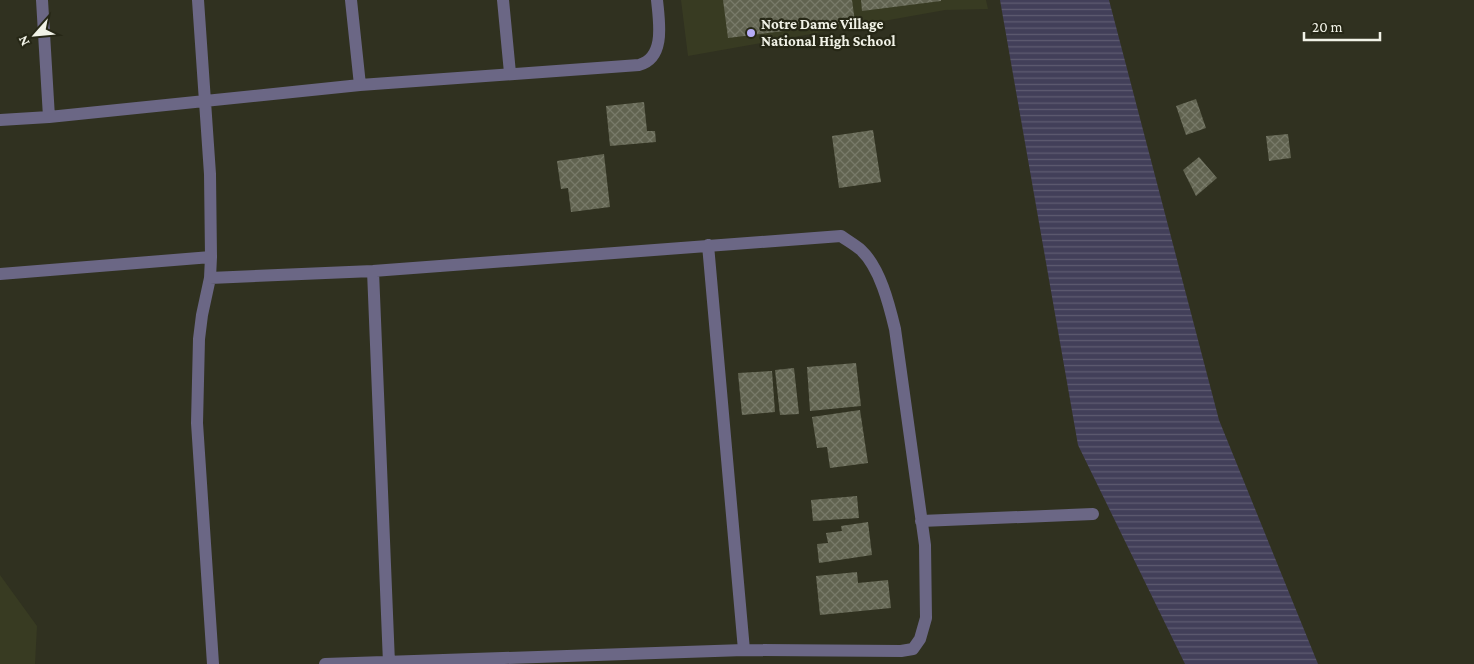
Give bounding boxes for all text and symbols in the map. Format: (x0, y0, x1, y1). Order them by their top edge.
north arrow (10, 10, 60, 60)
scale bar (1304, 10, 1380, 42)
place label: Notre Dame Village National High School (761, 16, 896, 49)
text: 20 m (1312, 19, 1343, 35)
marker: Notre Dame Village National High School (745, 27, 757, 39)
text: N (14, 33, 33, 49)

